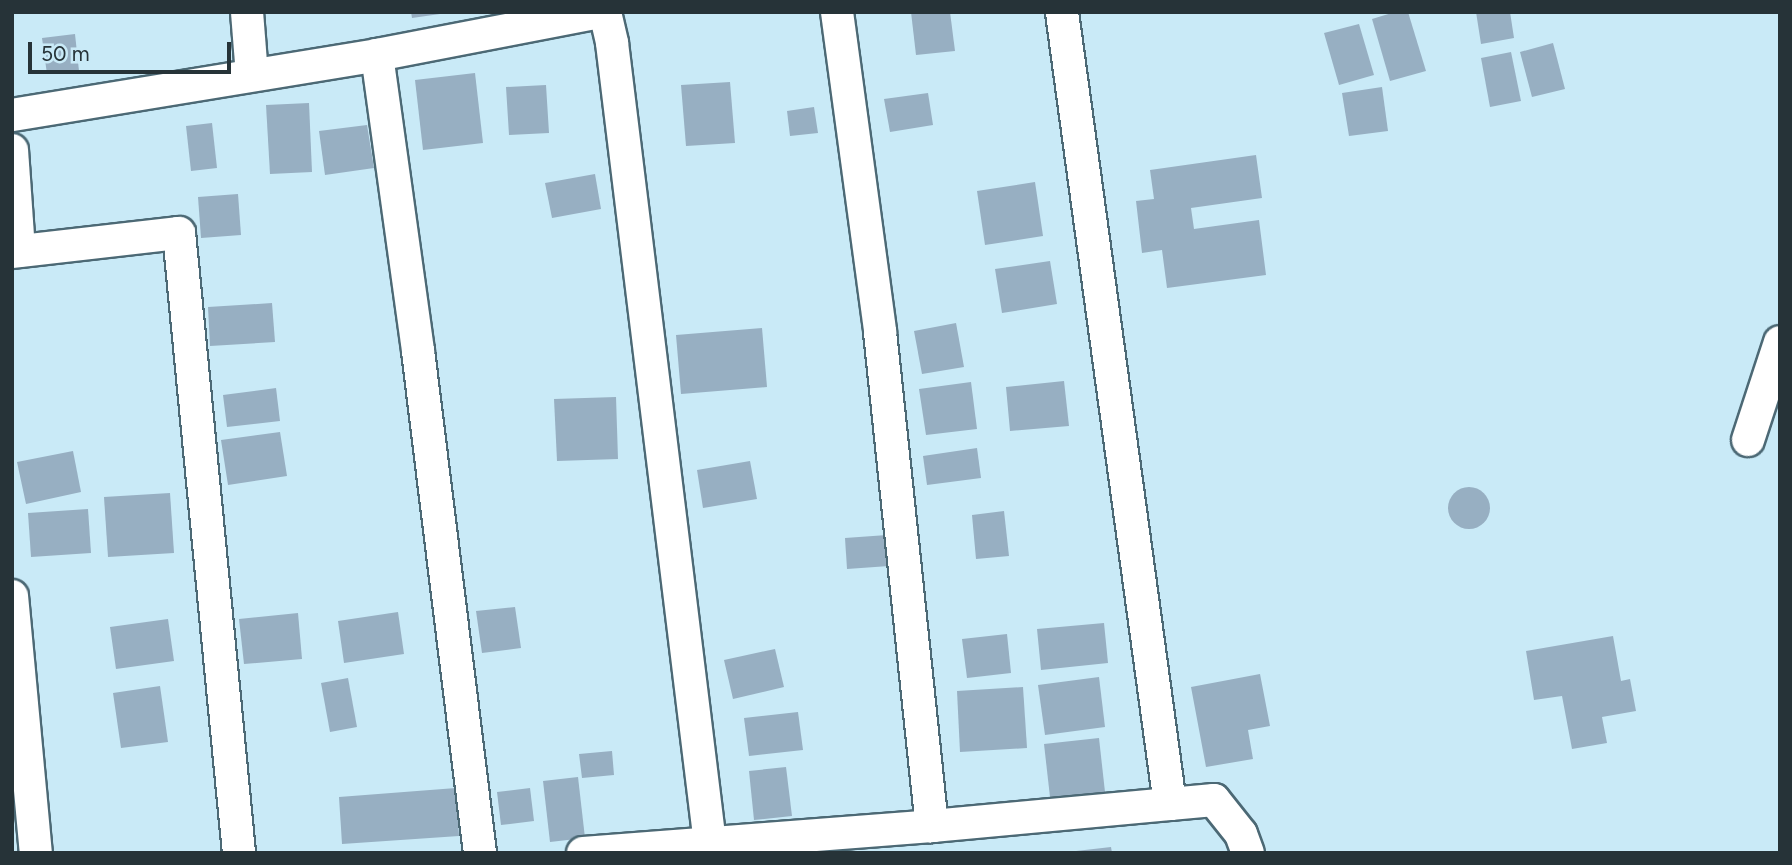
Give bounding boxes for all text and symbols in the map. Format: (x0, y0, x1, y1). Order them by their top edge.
scale bar (32, 28, 234, 72)
text: 50 m (41, 41, 90, 66)

